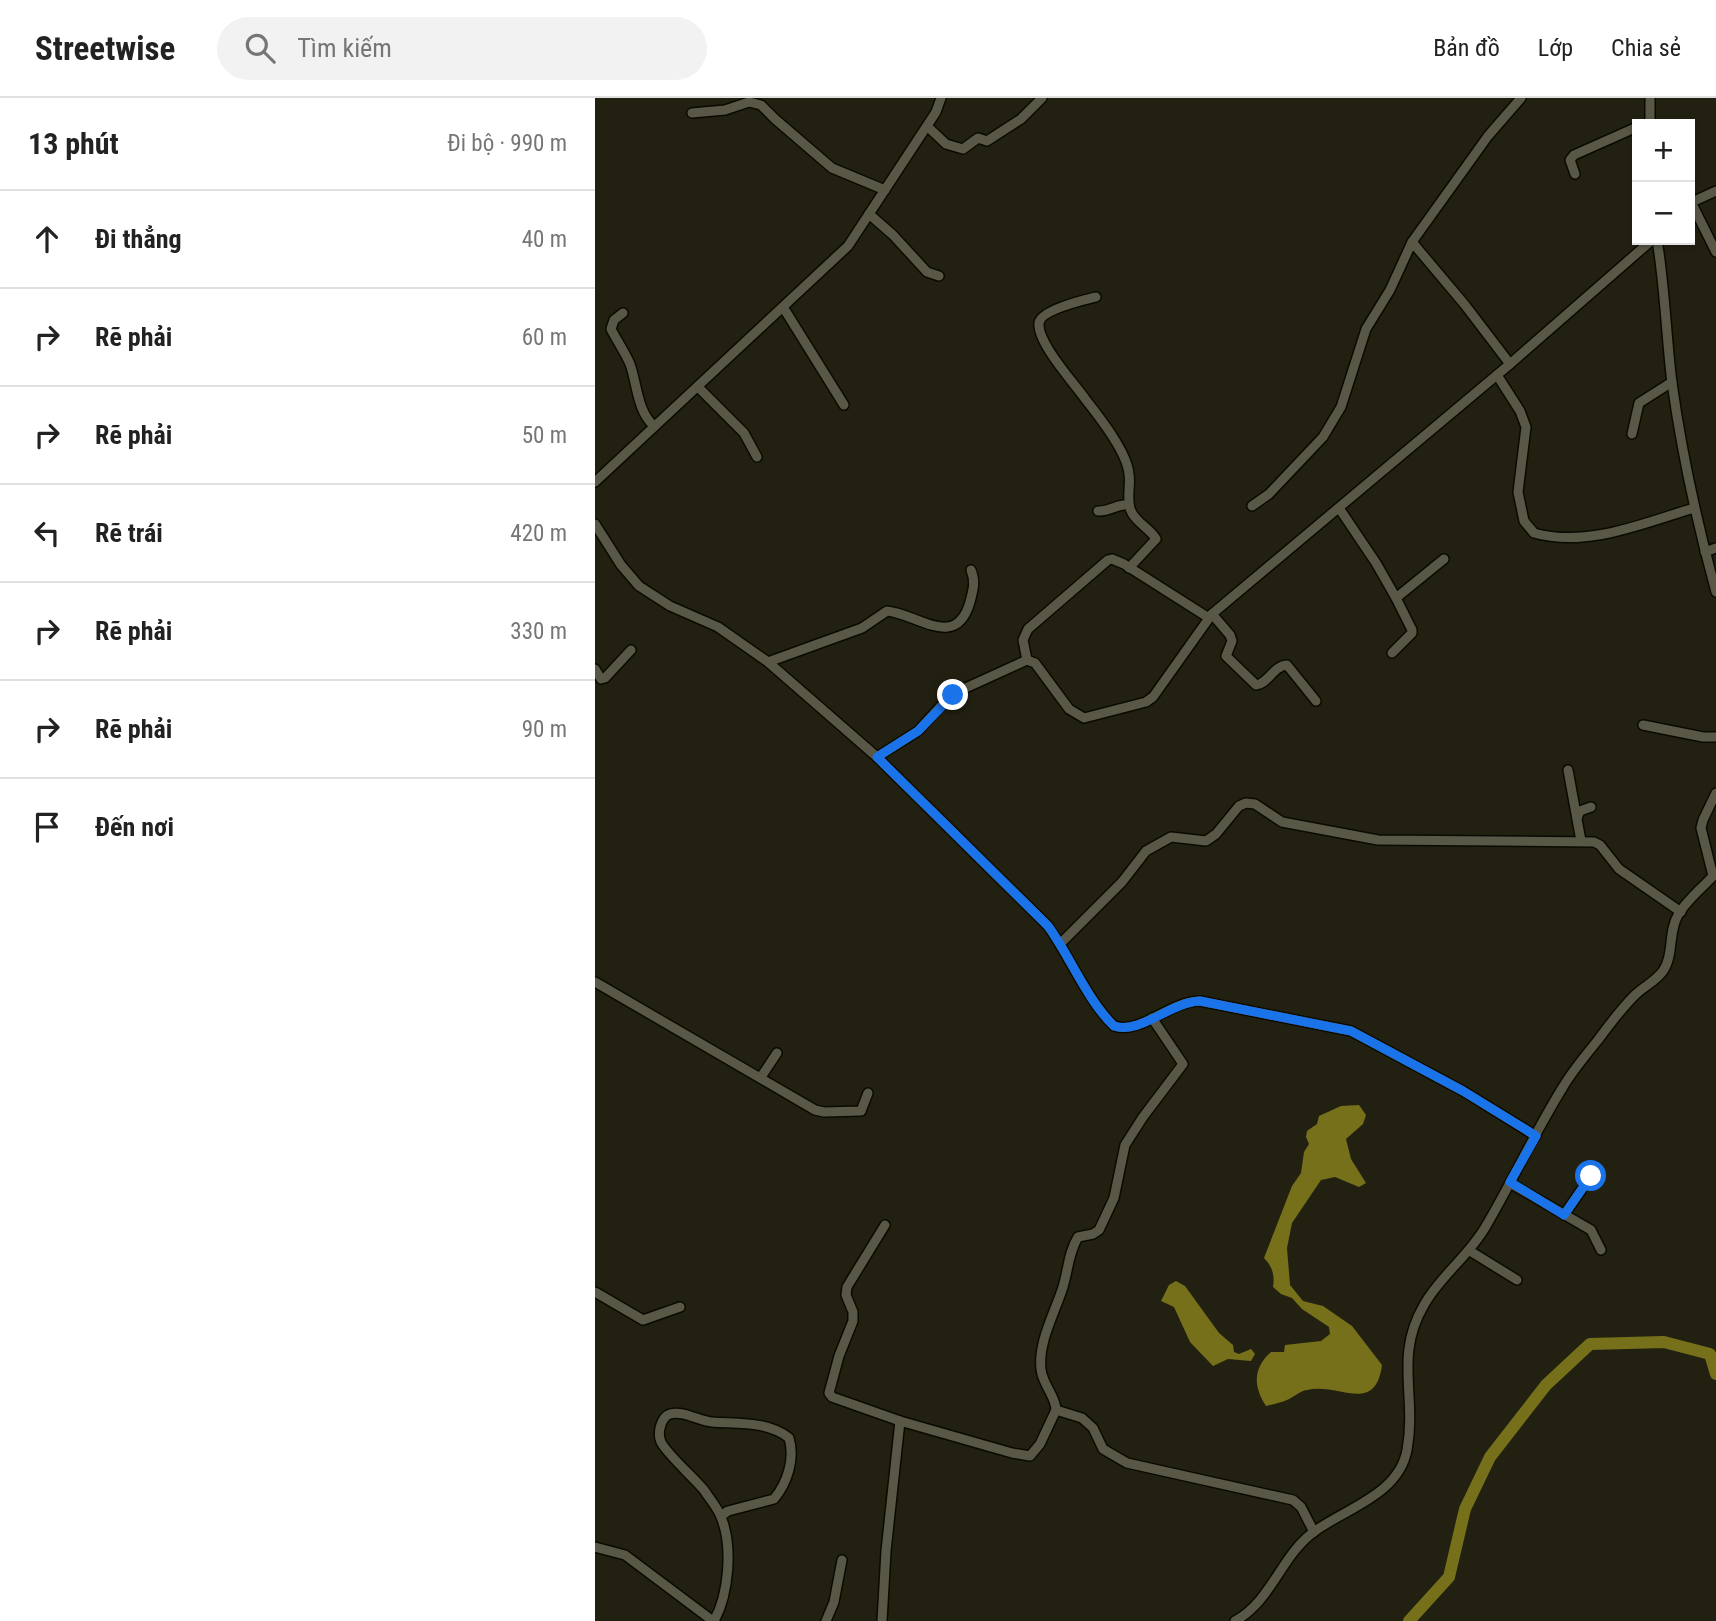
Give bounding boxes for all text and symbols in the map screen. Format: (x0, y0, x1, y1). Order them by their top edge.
search box (217, 17, 707, 80)
text: Streetwise (35, 29, 175, 68)
icon: search (241, 29, 279, 67)
text: Tìm kiếm (297, 33, 392, 63)
text: Bản đồ (1433, 34, 1500, 62)
text: Lớp (1538, 34, 1573, 62)
text: Chia sẻ (1611, 34, 1681, 62)
map controls (1632, 119, 1695, 245)
button: + (1632, 119, 1695, 182)
text: 13 phút (28, 126, 119, 161)
text: Đi bộ · 990 m (447, 130, 567, 157)
button: − (1632, 182, 1695, 245)
icon: ahead (28, 220, 66, 258)
text: Đi thẳng (95, 224, 182, 254)
text: 40 m (522, 226, 567, 253)
icon: right (28, 318, 66, 356)
text: Rẽ phải (95, 322, 172, 352)
text: 60 m (522, 324, 567, 351)
icon: right (28, 416, 66, 454)
text: Rẽ phải (95, 420, 172, 450)
text: 50 m (522, 422, 567, 449)
icon: left (28, 514, 66, 552)
text: Rẽ trái (95, 518, 163, 548)
text: 420 m (510, 520, 567, 547)
icon: right (28, 612, 66, 650)
text: Rẽ phải (95, 616, 172, 646)
text: 330 m (510, 618, 567, 645)
route end (937, 679, 968, 710)
icon: right (28, 710, 66, 748)
text: Rẽ phải (95, 714, 172, 744)
text: 90 m (522, 716, 567, 743)
icon: arrive (28, 808, 66, 846)
text: Đến nơi (95, 812, 174, 842)
route start (1575, 1160, 1606, 1191)

